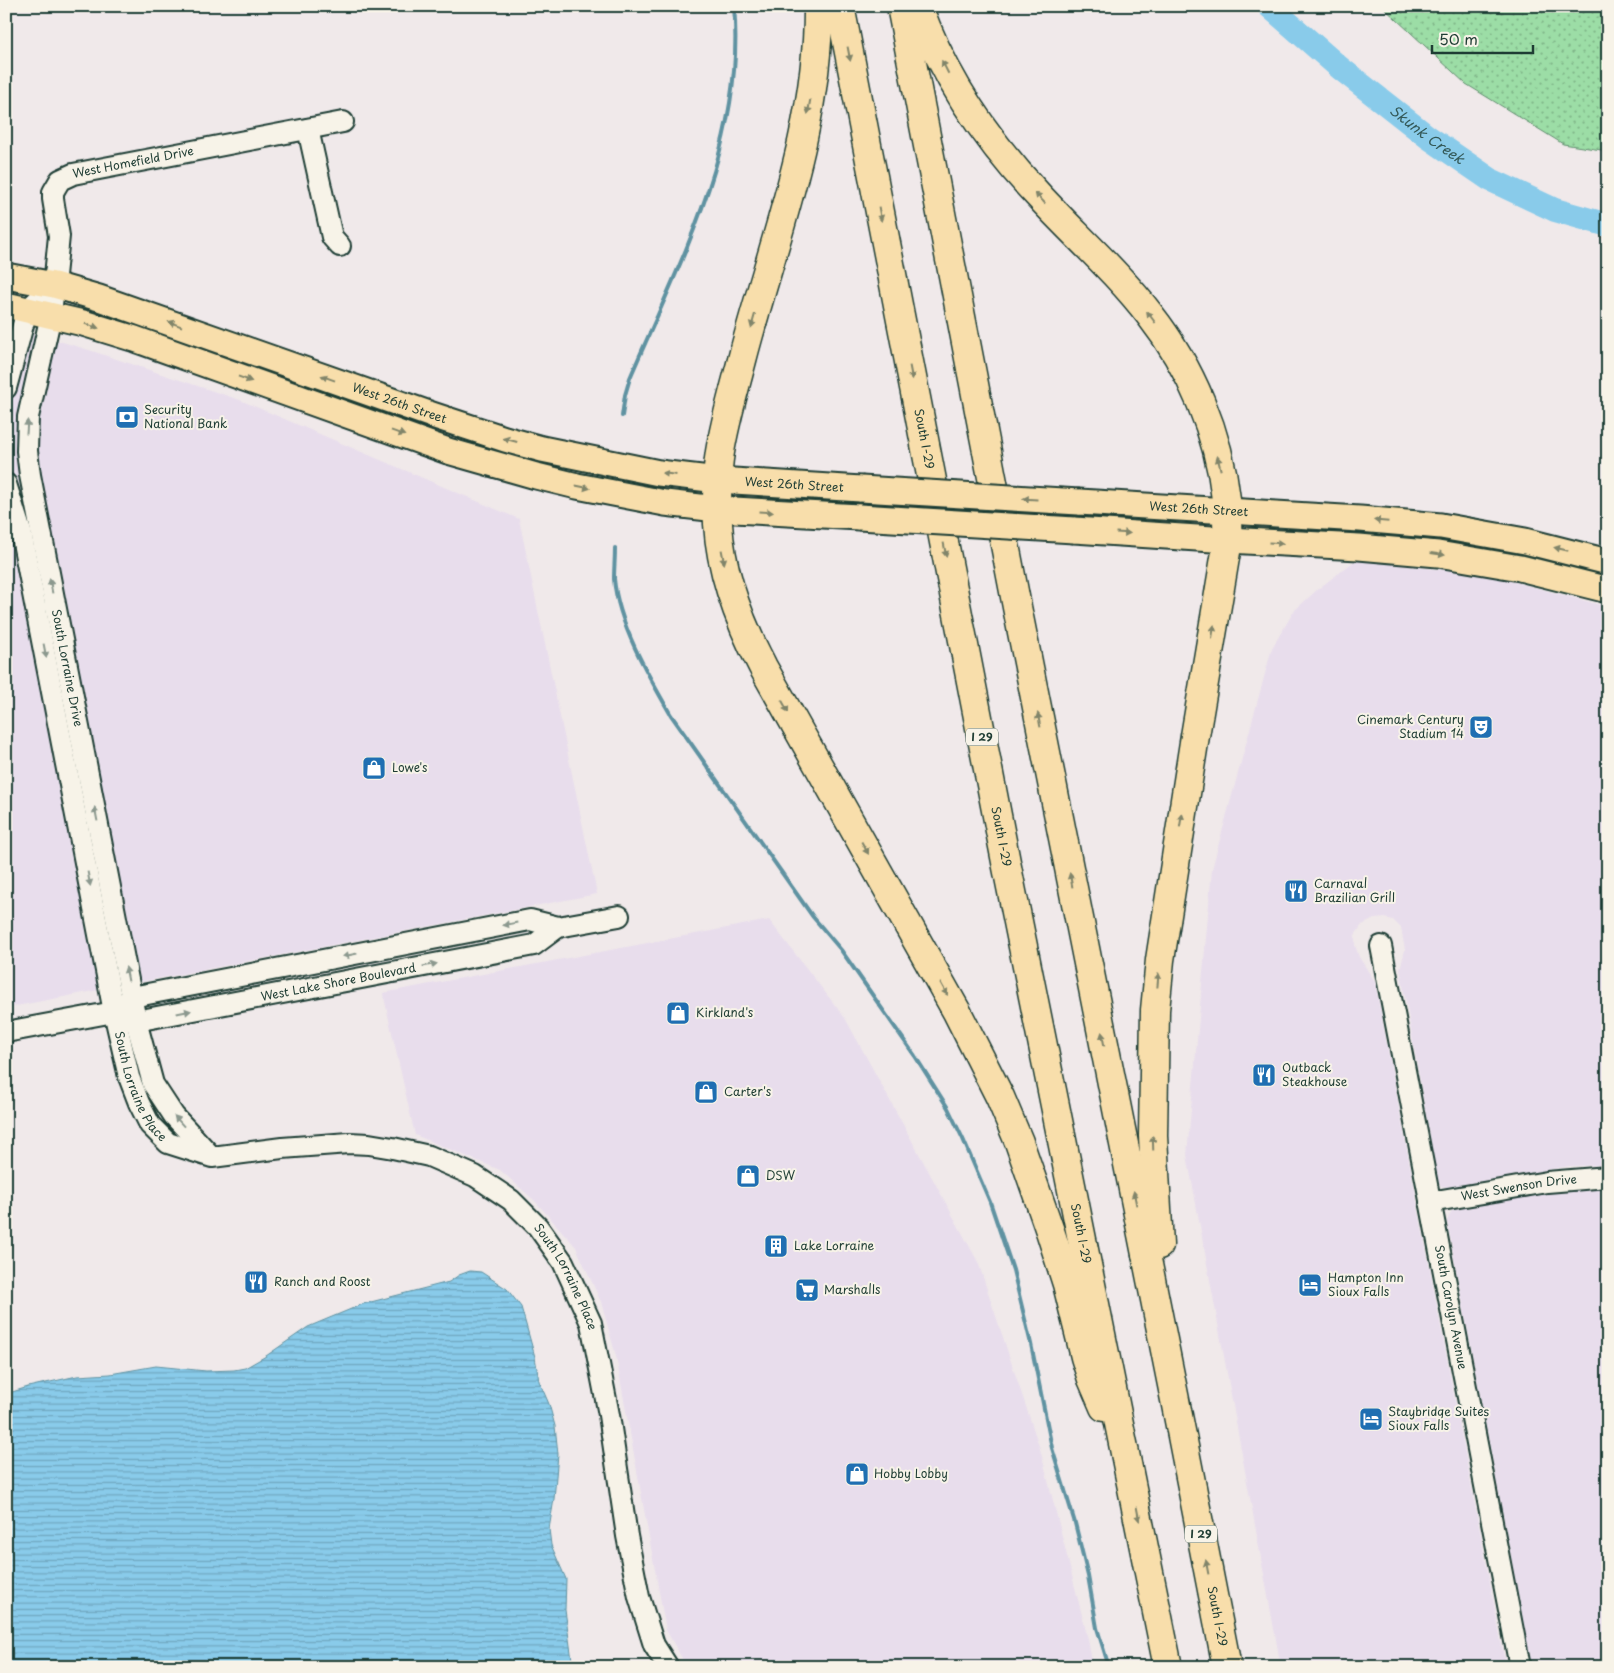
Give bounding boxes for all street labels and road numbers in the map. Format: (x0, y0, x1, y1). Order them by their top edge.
street label: West Homefield Drive (71, 141, 195, 182)
street label: West 26th Street (350, 378, 449, 427)
street label: South I-29 (910, 407, 940, 470)
street label: West 26th Street (744, 472, 844, 496)
street label: West 26th Street (1149, 496, 1249, 520)
street label: South Lorraine Drive (48, 608, 88, 728)
road number: I 29 (966, 729, 998, 746)
street label: South I-29 (987, 805, 1017, 868)
street label: West Lake Shore Boulevard (259, 958, 418, 1005)
street label: South Lorraine Place (111, 1029, 171, 1145)
street label: West Swenson Drive (1459, 1170, 1577, 1205)
street label: South I-29 (1067, 1202, 1097, 1265)
street label: South Lorraine Place (530, 1219, 602, 1331)
street label: South Carolyn Avenue (1431, 1243, 1473, 1371)
road number: I 29 (1185, 1526, 1217, 1542)
street label: South I-29 (1203, 1584, 1233, 1648)

